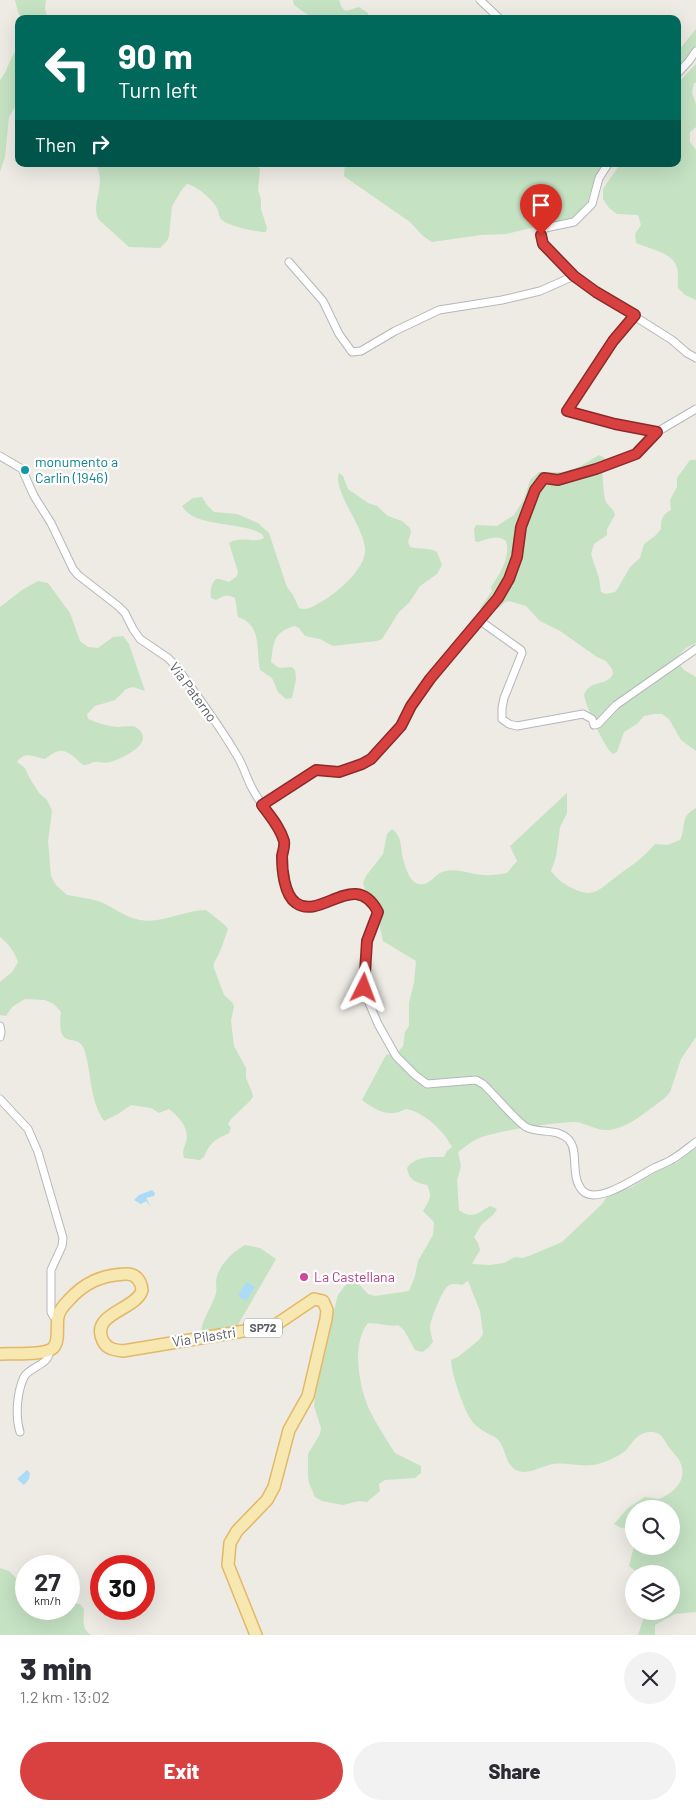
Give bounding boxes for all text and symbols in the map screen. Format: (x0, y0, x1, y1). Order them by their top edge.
text: 90 m (118, 34, 193, 76)
icon: left (35, 35, 100, 100)
text: Turn left (118, 76, 198, 102)
icon: right (86, 130, 114, 158)
text: Then (35, 133, 76, 156)
pin (520, 184, 562, 235)
icon: arrive (527, 191, 555, 219)
place label: monumento a Carlin (1946) (35, 453, 118, 486)
marker: monumento a Carlin (1946) (19, 464, 31, 476)
street label: Via Paterno (166, 659, 221, 725)
position arrow (337, 961, 389, 1013)
place label: La Castellana (314, 1268, 395, 1285)
marker: La Castellana (298, 1271, 310, 1283)
road number: SP72 (244, 1319, 282, 1338)
street label: Via Pilastri (171, 1323, 237, 1350)
map controls (625, 1500, 680, 1620)
button: search (625, 1500, 680, 1555)
speed limit sign: 30 (90, 1555, 155, 1620)
button: layers (625, 1565, 680, 1620)
text: 27 (34, 1566, 61, 1596)
text: km/h (34, 1593, 61, 1607)
text: 3 min (20, 1650, 92, 1686)
button: close (624, 1652, 676, 1704)
text: 1.2 km · 13:02 (20, 1687, 110, 1706)
button: Exit (20, 1742, 343, 1800)
button: Share (353, 1742, 676, 1800)

